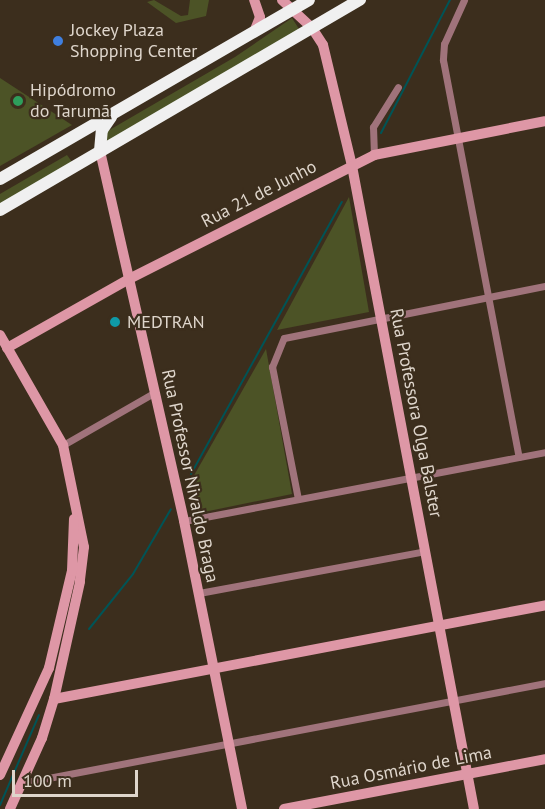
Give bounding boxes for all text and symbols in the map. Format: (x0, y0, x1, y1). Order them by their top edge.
place label: Jockey Plaza Shopping Center (70, 20, 197, 63)
marker: Jockey Plaza Shopping Center (51, 34, 65, 48)
place label: Hipódromo do Tarumã (30, 80, 116, 122)
marker: Hipódromo do Tarumã (11, 94, 25, 108)
street label: Rua 21 de Junho (198, 156, 320, 232)
street label: Rua Professora Olga Balster (385, 307, 447, 519)
place label: MEDTRAN (127, 311, 205, 333)
marker: MEDTRAN (108, 315, 122, 329)
street label: Rua Professor Nivaldo Braga (157, 367, 223, 585)
street label: Rua Osmário de Lima (328, 742, 494, 794)
scale bar (15, 758, 141, 796)
text: 100 m (23, 769, 72, 792)

